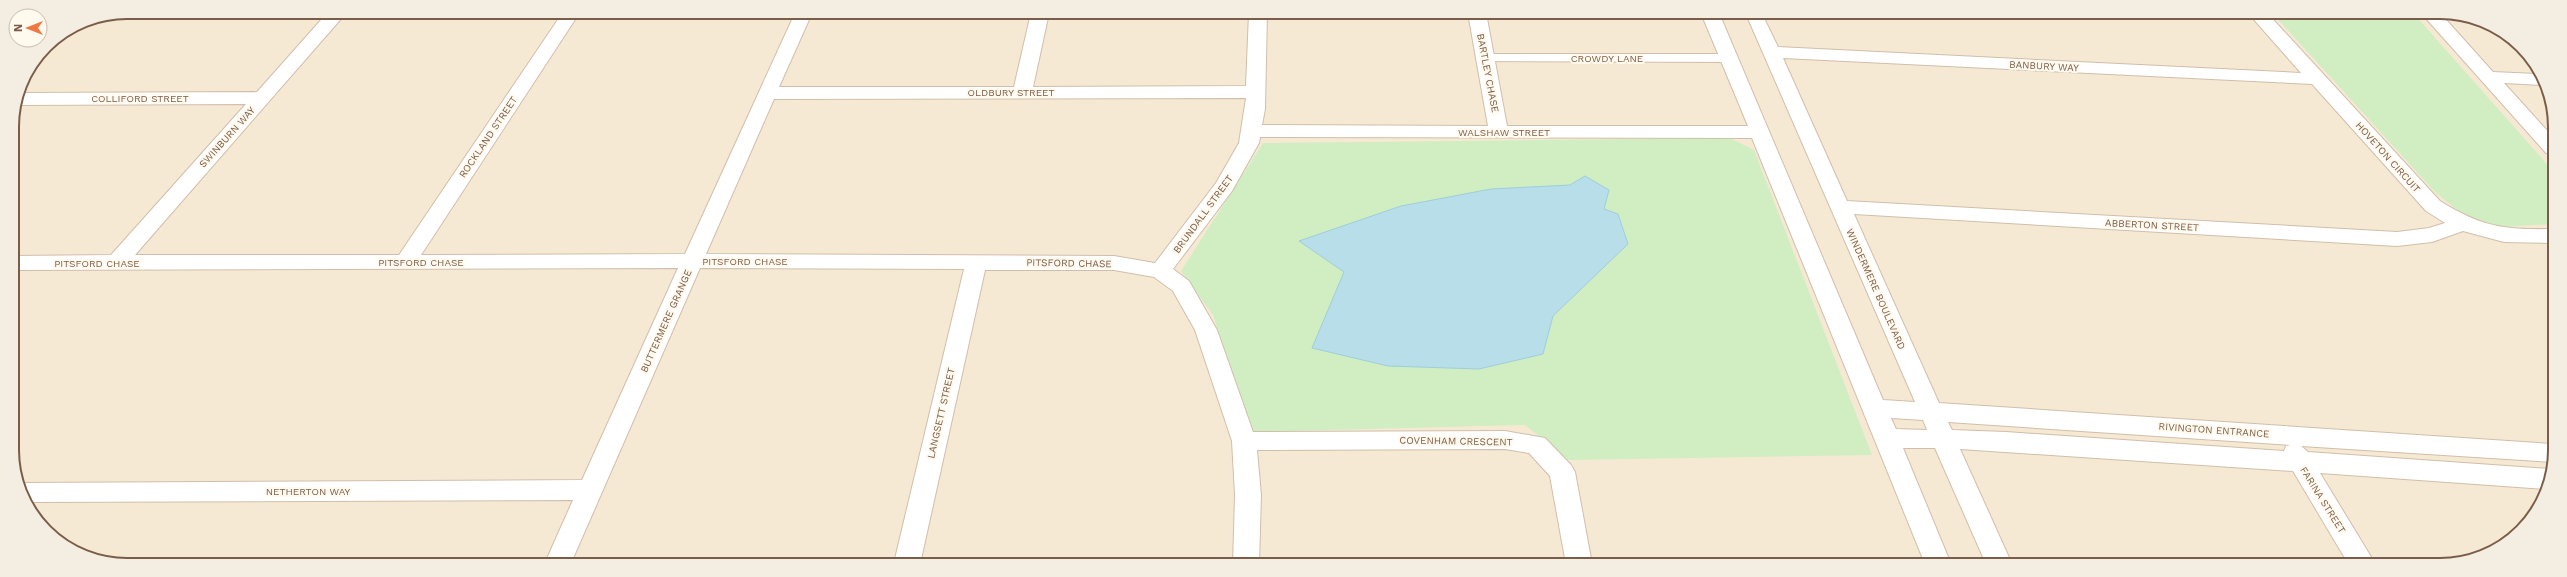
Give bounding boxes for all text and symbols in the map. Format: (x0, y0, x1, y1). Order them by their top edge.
north arrow (8, 8, 48, 48)
text: N (12, 24, 25, 32)
street label: BARTLEY CHASE (1475, 33, 1501, 113)
street label: CROWDY LANE (1571, 53, 1643, 64)
street label: BANBURY WAY (2009, 59, 2079, 73)
street label: OLDBURY STREET (967, 87, 1055, 98)
street label: COLLIFORD STREET (91, 93, 189, 104)
street label: ROCKLAND STREET (457, 94, 519, 180)
street label: SWINBURN WAY (197, 104, 257, 170)
street label: HOVETON CIRCUIT (2353, 120, 2423, 194)
street label: WALSHAW STREET (1458, 127, 1550, 138)
street label: BRUNDALL STREET (1171, 173, 1235, 255)
street label: ABBERTON STREET (2105, 217, 2199, 233)
street label: WINDERMERE BOULEVARD (1844, 227, 1908, 351)
street label: PITSFORD CHASE (702, 256, 788, 267)
street label: PITSFORD CHASE (378, 257, 464, 268)
street label: PITSFORD CHASE (1026, 257, 1112, 269)
street label: PITSFORD CHASE (54, 258, 140, 269)
street label: BUTTERMERE GRANGE (638, 268, 694, 374)
street label: LANGSETT STREET (925, 367, 957, 459)
street label: RIVINGTON ENTRANCE (2158, 421, 2270, 439)
street label: COVENHAM CRESCENT (1399, 435, 1513, 447)
street label: FARINA STREET (2298, 465, 2348, 535)
street label: NETHERTON WAY (266, 486, 351, 497)

